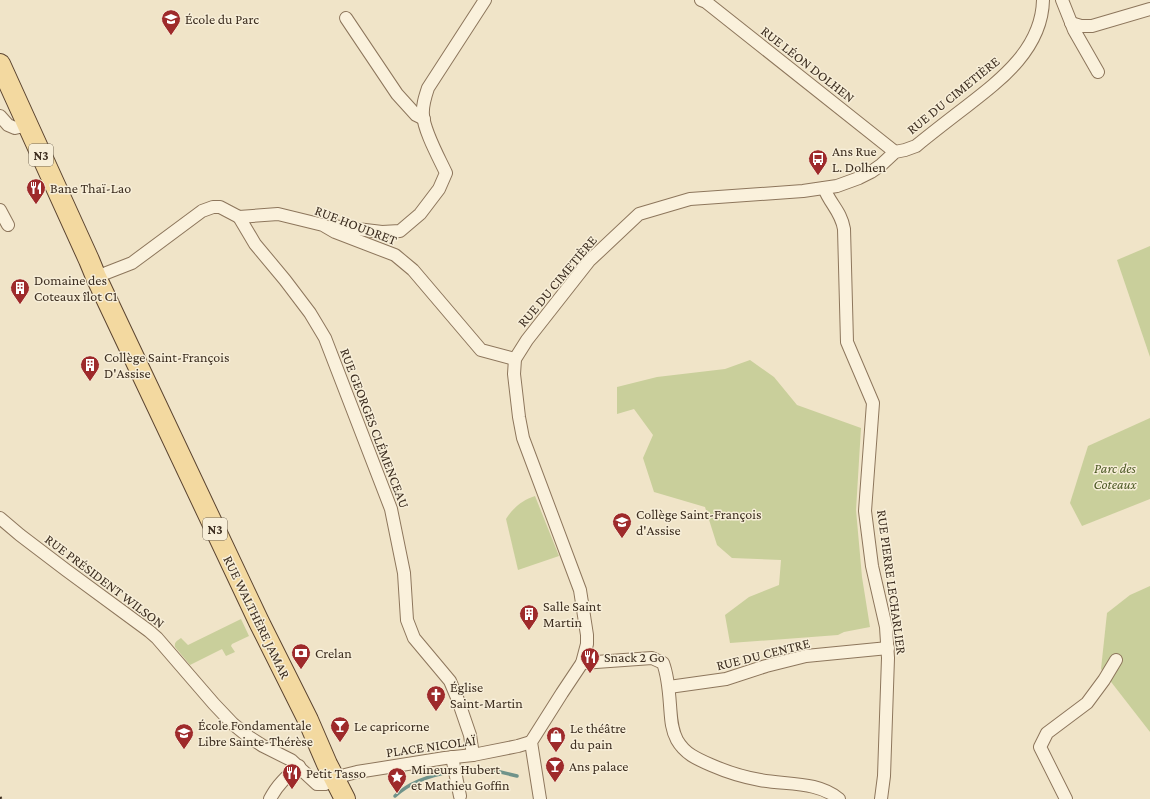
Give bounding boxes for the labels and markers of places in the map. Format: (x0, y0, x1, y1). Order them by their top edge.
school or university icon: École du Parc (160, 8, 182, 36)
place label: École du Parc (185, 11, 259, 27)
place label: Ans Rue L. Dolhen (832, 143, 886, 175)
bus stop icon: Ans Rue L. Dolhen (807, 148, 829, 176)
restaurant icon: Bane Thaï-Lao (25, 177, 47, 205)
place label: Bane Thaï-Lao (50, 180, 131, 196)
place label: Domaine des Coteaux îlot C1 (34, 272, 118, 304)
building icon: Domaine des Coteaux îlot C1 (9, 277, 31, 305)
place label: Collège Saint-François D'Assise (104, 349, 229, 381)
building icon: Collège Saint-François D'Assise (79, 354, 101, 382)
place label: Collège Saint-François d'Assise (636, 506, 761, 538)
school or university icon: Collège Saint-François d'Assise (611, 511, 633, 539)
place label: Salle Saint Martin (543, 598, 601, 630)
building icon: Salle Saint Martin (518, 603, 540, 631)
bank icon: Crelan (290, 642, 312, 670)
place label: Crelan (315, 645, 352, 661)
restaurant icon: Snack 2 Go (579, 646, 601, 674)
place label: Snack 2 Go (604, 649, 665, 665)
place label: Église Saint-Martin (450, 679, 523, 711)
church icon: Église Saint-Martin (425, 684, 447, 712)
bar icon: Le capricorne (329, 715, 351, 743)
place label: École Fondamentale Libre Sainte-Thérèse (198, 717, 313, 749)
place label: Le capricorne (354, 718, 429, 734)
place label: Le théâtre du pain (570, 720, 626, 752)
school or university icon: École Fondamentale Libre Sainte-Thérèse (173, 722, 195, 750)
shop icon: Le théâtre du pain (545, 725, 567, 753)
bar icon: Ans palace (544, 755, 566, 783)
place label: Ans palace (569, 758, 628, 774)
place label: Mineurs Hubert et Mathieu Goffin (411, 761, 510, 793)
restaurant icon: Petit Tasso (281, 762, 303, 790)
place label: Petit Tasso (306, 765, 366, 781)
place icon: Mineurs Hubert et Mathieu Goffin (386, 766, 408, 794)

